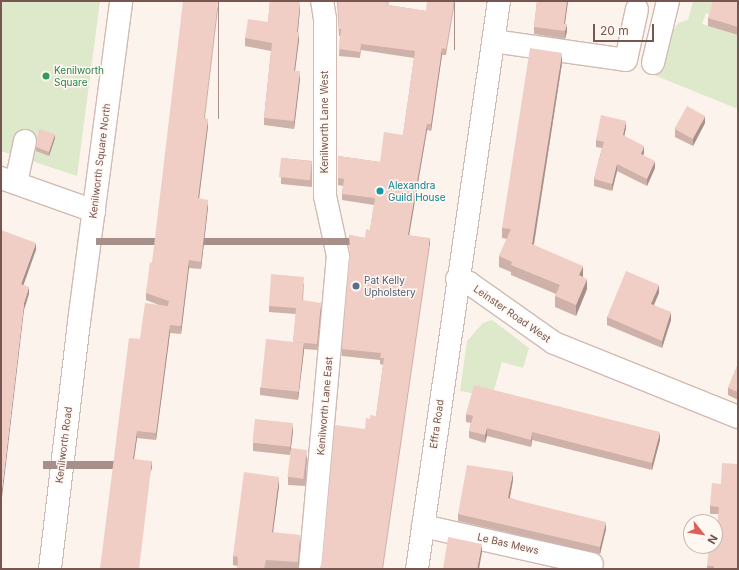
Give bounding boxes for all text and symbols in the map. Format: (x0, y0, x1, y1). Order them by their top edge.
scale bar (595, 16, 656, 42)
text: 20 m (600, 23, 629, 38)
place label: Kenilworth Square (54, 64, 104, 88)
marker: Kenilworth Square (41, 71, 51, 81)
street label: Kenilworth Lane West (319, 71, 331, 173)
street label: Kenilworth Square North (87, 103, 113, 219)
place label: Alexandra Guild House (388, 179, 446, 202)
marker: Alexandra Guild House (375, 186, 385, 196)
place label: Pat Kelly Upholstery (364, 274, 416, 298)
marker: Pat Kelly Upholstery (351, 281, 361, 291)
street label: Leinster Road West (471, 283, 553, 345)
street label: Kenilworth Lane East (315, 356, 335, 456)
street label: Effra Road (428, 399, 446, 449)
street label: Kenilworth Road (53, 406, 75, 484)
north arrow (683, 514, 723, 554)
street label: Le Bas Mews (476, 531, 540, 557)
text: N (704, 532, 721, 547)

